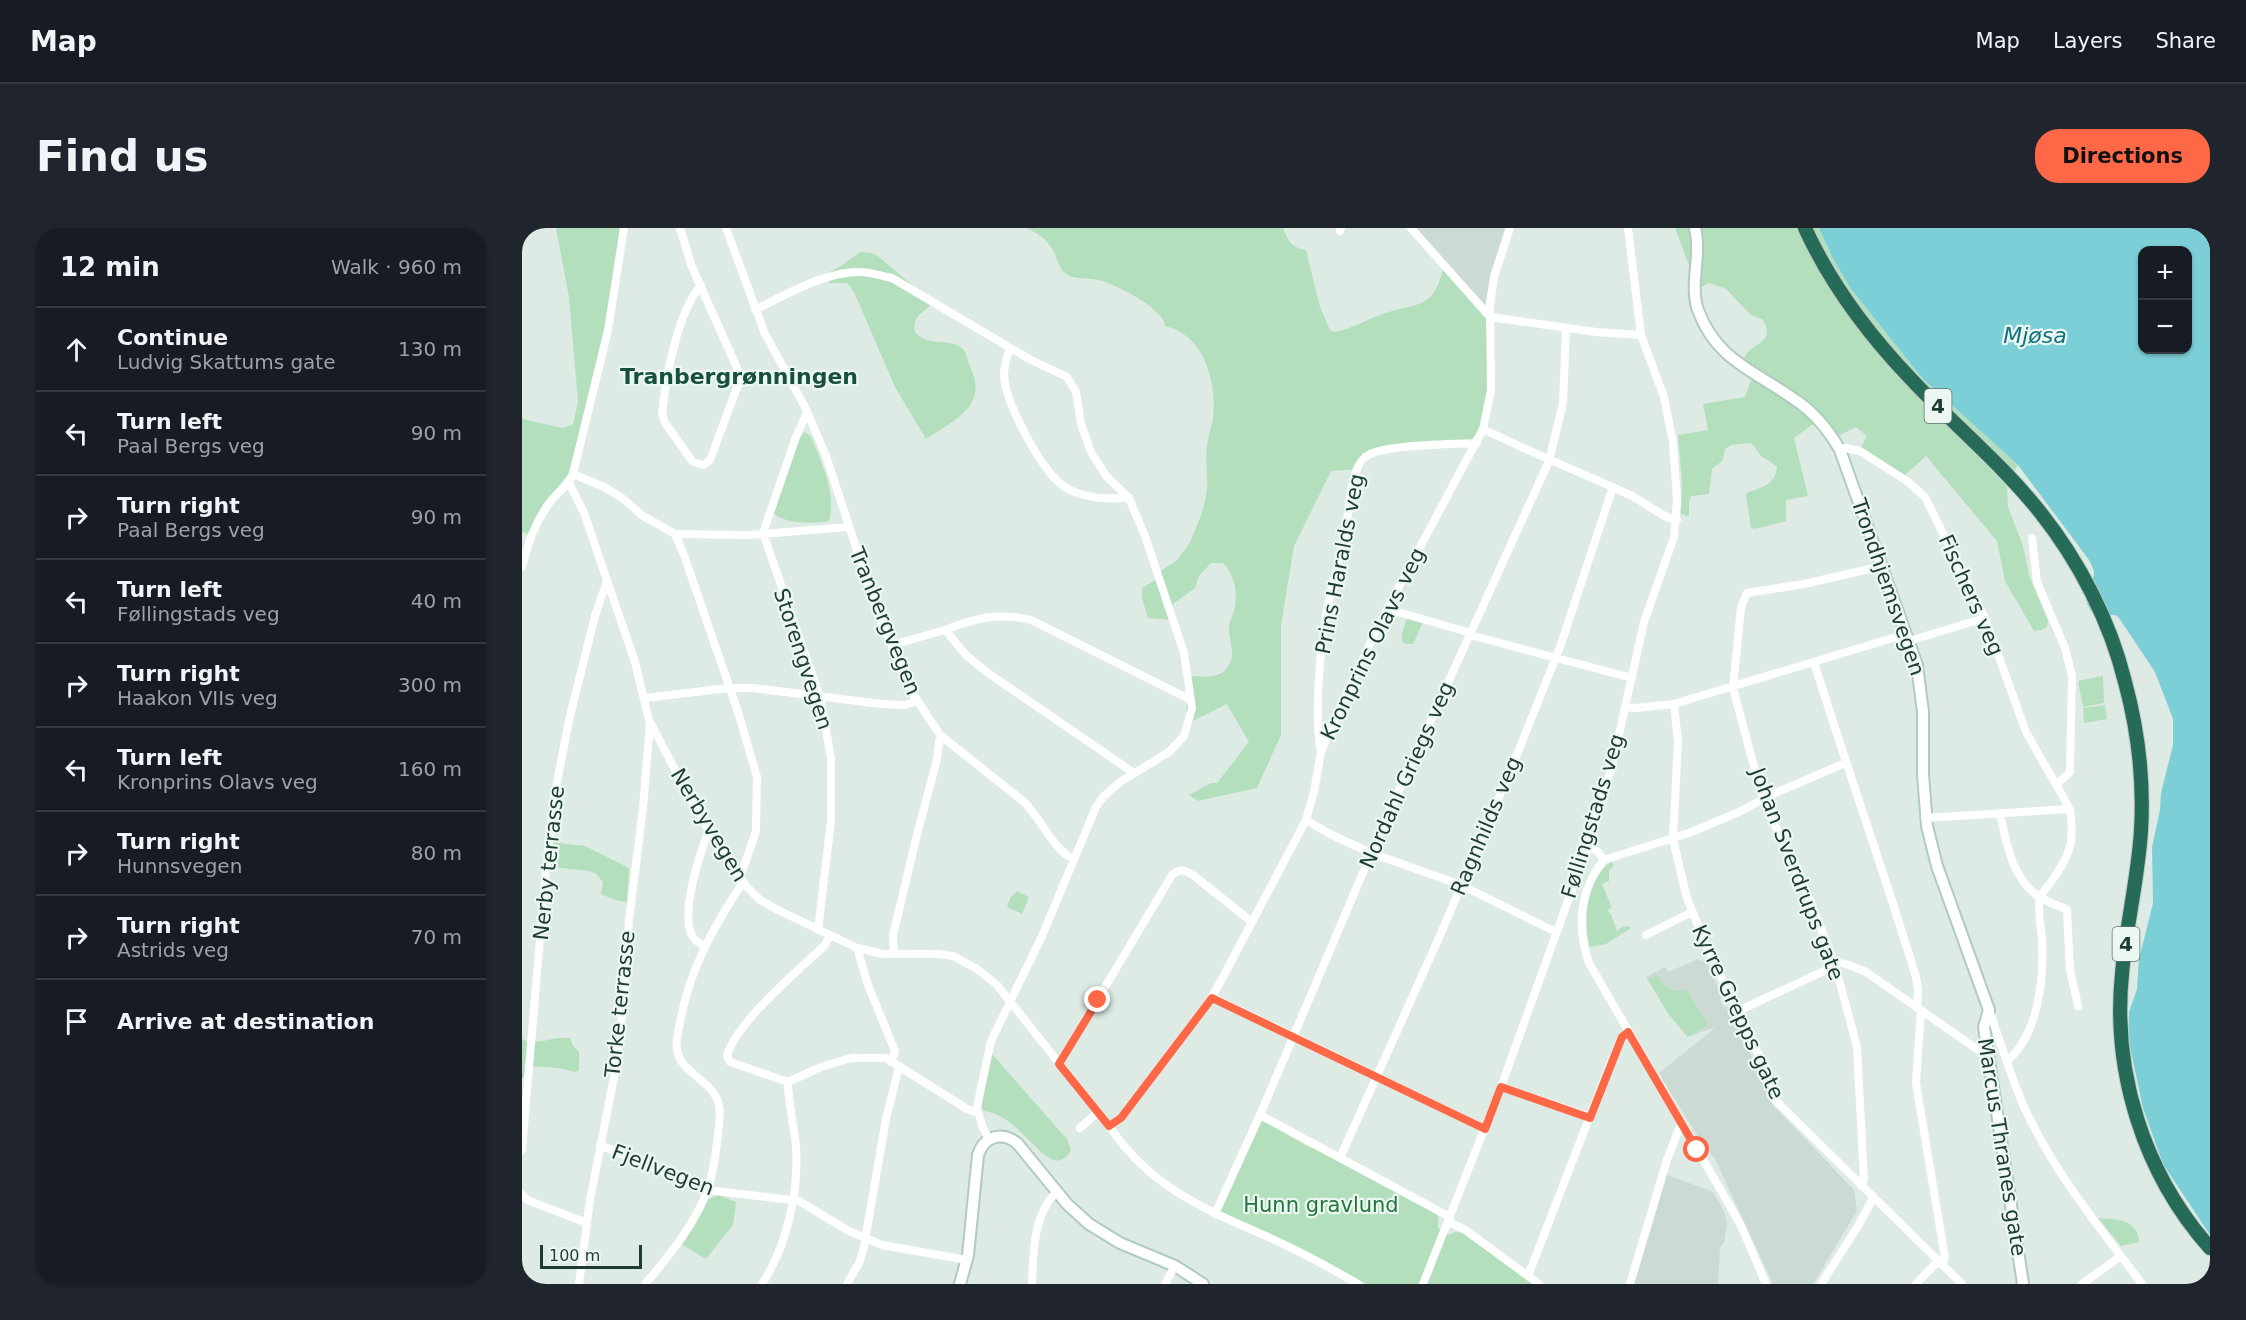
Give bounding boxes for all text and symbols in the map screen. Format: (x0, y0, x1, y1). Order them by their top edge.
text: Map (30, 25, 97, 58)
text: Map (1976, 29, 2020, 53)
text: Layers (2053, 29, 2122, 53)
text: Share (2155, 29, 2216, 53)
button: Directions (2035, 129, 2210, 183)
text: Find us (36, 132, 209, 181)
map controls (2138, 246, 2192, 354)
button: + (2138, 246, 2192, 300)
text: 12 min (60, 252, 160, 282)
text: Walk · 960 m (331, 255, 462, 279)
button: − (2138, 300, 2192, 354)
water label: Mjøsa (2003, 323, 2067, 348)
text: Continue (117, 325, 228, 350)
icon: ahead (60, 333, 93, 366)
text: 130 m (398, 337, 462, 361)
text: Ludvig Skattums gate (117, 350, 336, 374)
district label: Tranbergrønningen (620, 364, 858, 389)
road number: 4 (1924, 389, 1952, 423)
text: Turn left (117, 409, 222, 434)
icon: left (60, 417, 93, 450)
text: 90 m (411, 421, 462, 445)
text: Paal Bergs veg (117, 434, 265, 458)
street label: Prins Haralds veg (1311, 472, 1369, 656)
text: Turn right (117, 493, 240, 518)
street label: Trondhjemsvegen (1846, 494, 1930, 679)
icon: right (60, 501, 93, 534)
text: 90 m (411, 505, 462, 529)
text: Paal Bergs veg (117, 518, 265, 542)
street label: Fischers veg (1934, 531, 2008, 659)
street label: Tranbergvegen (844, 543, 926, 698)
street label: Kronprins Olavs veg (1316, 544, 1430, 744)
text: Turn left (117, 577, 222, 602)
icon: left (60, 585, 93, 618)
street label: Storengvegen (769, 585, 837, 733)
text: 40 m (411, 589, 462, 613)
text: Føllingstads veg (117, 602, 280, 626)
text: Turn right (117, 661, 240, 686)
icon: right (60, 669, 93, 702)
text: 300 m (398, 673, 462, 697)
street label: Nordahl Griegs veg (1355, 678, 1459, 872)
text: Haakon VIIs veg (117, 686, 278, 710)
street label: Føllingstads veg (1557, 731, 1629, 901)
text: Turn left (117, 745, 222, 770)
icon: left (60, 753, 93, 786)
street label: Ragnhilds veg (1446, 753, 1526, 899)
text: 160 m (398, 757, 462, 781)
street label: Johan Sverdrups gate (1745, 762, 1849, 984)
street label: Nerbyvegen (666, 764, 752, 886)
text: Kronprins Olavs veg (117, 770, 318, 794)
street label: Nerby terrasse (529, 784, 569, 942)
text: Turn right (117, 829, 240, 854)
icon: right (60, 837, 93, 870)
text: 80 m (411, 841, 462, 865)
text: Hunnsvegen (117, 854, 242, 878)
text: Turn right (117, 913, 240, 938)
icon: right (60, 921, 93, 954)
street label: Kyrre Grepps gate (1687, 921, 1789, 1103)
text: 70 m (411, 925, 462, 949)
road number: 4 (2112, 927, 2140, 961)
street label: Torke terrasse (600, 929, 640, 1080)
text: Astrids veg (117, 938, 229, 962)
route end (1084, 986, 1110, 1012)
icon: arrive (60, 1005, 93, 1038)
text: Arrive at destination (117, 1009, 374, 1034)
street label: Marcus Thranes gate (1973, 1036, 2031, 1258)
route start (1683, 1136, 1709, 1162)
street label: Fjellvegen (609, 1140, 717, 1200)
park label: Hunn gravlund (1243, 1193, 1399, 1217)
scale bar (540, 1242, 642, 1270)
text: 100 m (549, 1246, 600, 1265)

